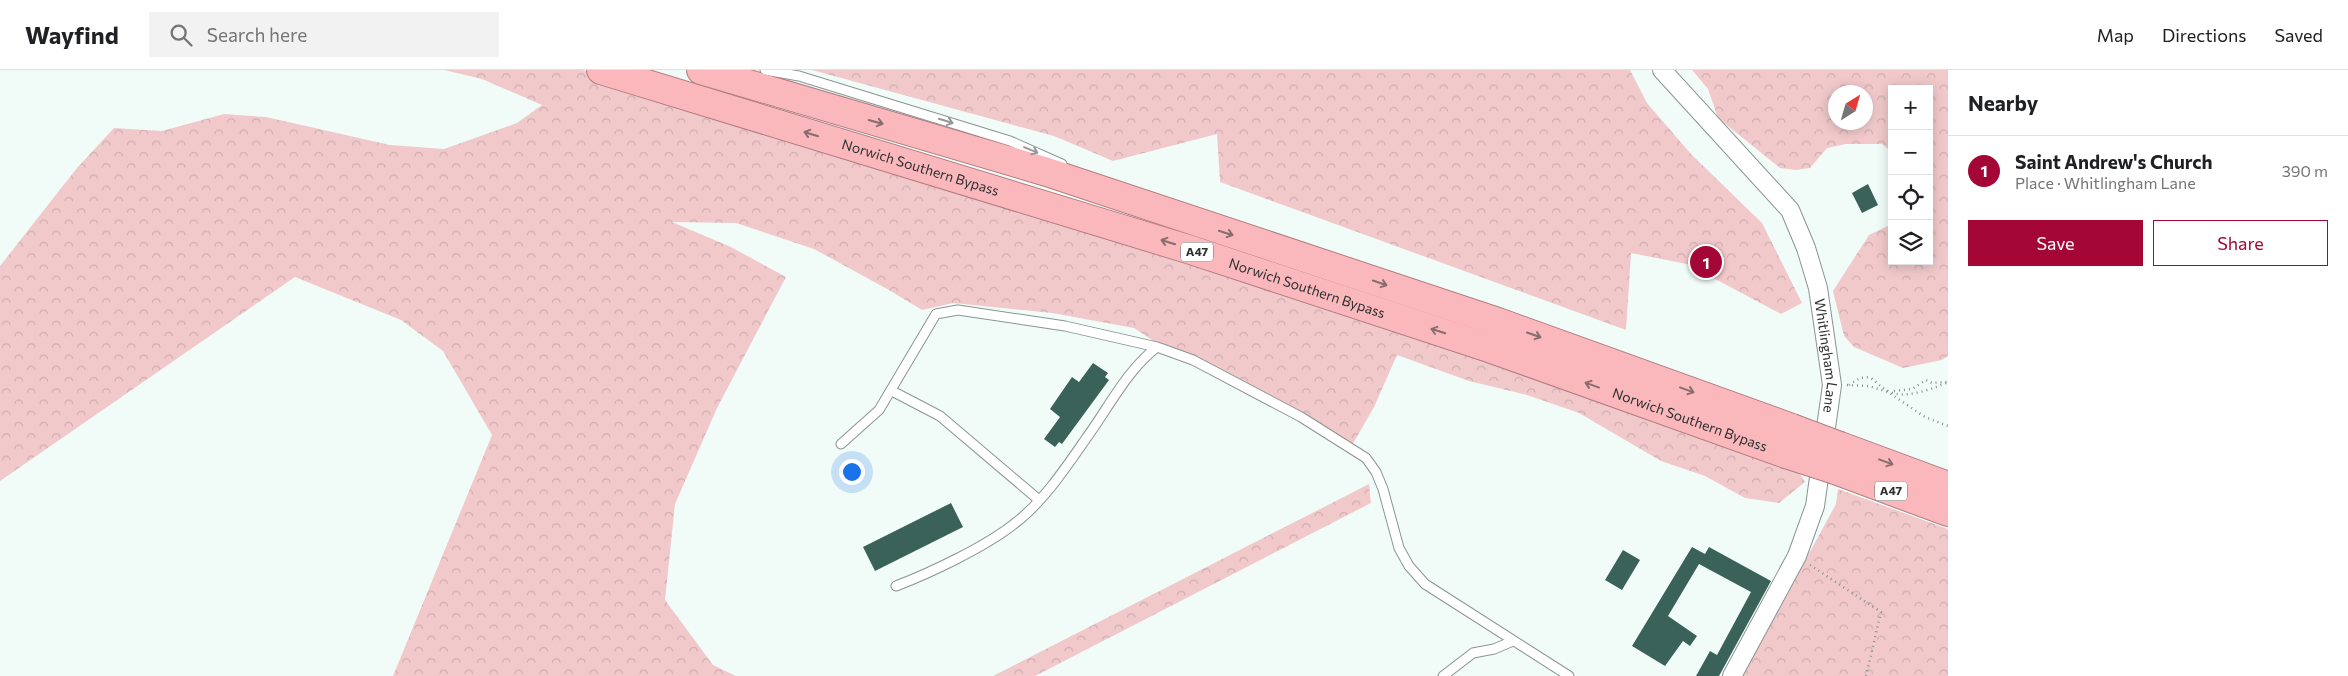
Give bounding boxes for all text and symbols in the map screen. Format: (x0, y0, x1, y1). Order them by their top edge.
search box (149, 12, 499, 57)
text: Wayfind (25, 20, 119, 49)
icon: search (167, 21, 195, 49)
text: Search here (207, 23, 307, 46)
text: Map (2097, 24, 2134, 46)
text: Directions (2162, 24, 2246, 46)
text: Saved (2274, 24, 2323, 46)
north arrow (1828, 85, 1873, 130)
map controls (1888, 85, 1933, 265)
button: + (1888, 85, 1933, 130)
text: Nearby (1968, 90, 2038, 115)
one-way arrow (868, 117, 884, 127)
one-way arrow (937, 117, 953, 127)
one-way arrow (804, 129, 820, 138)
button: − (1888, 130, 1933, 175)
street label: Norwich Southern Bypass (840, 135, 1001, 199)
one-way arrow (1023, 146, 1038, 156)
text: Saint Andrew's Church (2015, 150, 2213, 173)
text: 1 (1980, 161, 1988, 180)
text: 390 m (2282, 161, 2328, 180)
text: Place · Whitlingham Lane (2015, 173, 2196, 192)
button: locate (1888, 175, 1933, 220)
button: layers (1888, 220, 1933, 265)
button: Save (1968, 220, 2143, 266)
button: Share (2153, 220, 2328, 266)
one-way arrow (1218, 228, 1234, 238)
one-way arrow (1160, 237, 1176, 247)
road number: A47 (1181, 242, 1213, 262)
pin: 1 (1690, 243, 1722, 281)
street label: Norwich Southern Bypass (1227, 254, 1388, 321)
one-way arrow (1372, 279, 1388, 288)
street label: Whitlingham Lane (1812, 297, 1841, 414)
one-way arrow (1431, 326, 1447, 336)
one-way arrow (1526, 331, 1542, 340)
one-way arrow (1585, 380, 1600, 389)
street label: Norwich Southern Bypass (1610, 384, 1770, 455)
one-way arrow (1679, 386, 1695, 395)
one-way arrow (1877, 458, 1893, 467)
your location (839, 459, 865, 485)
road number: A47 (1875, 482, 1907, 501)

